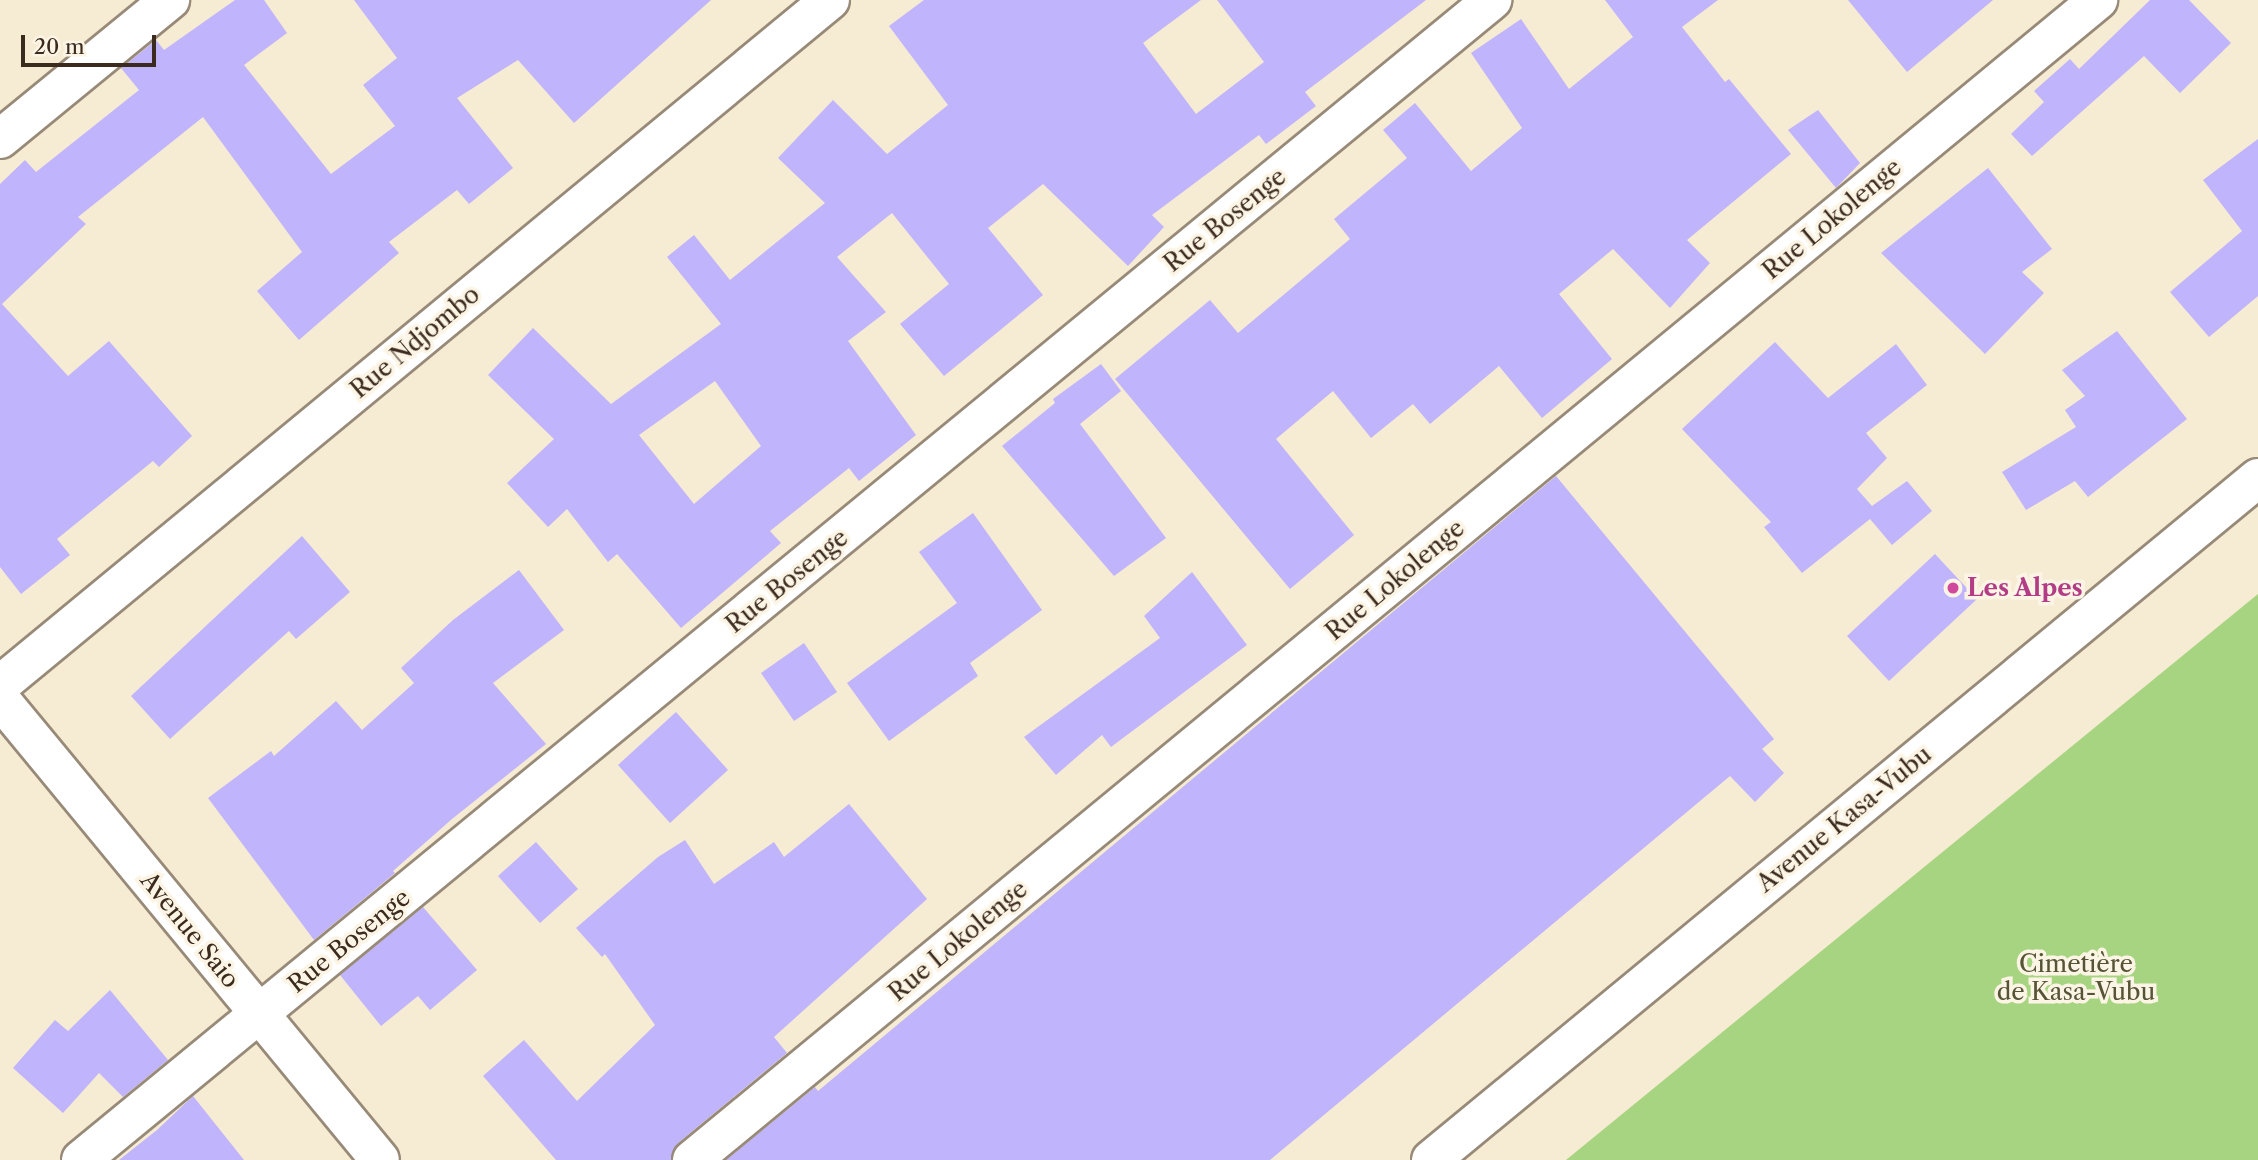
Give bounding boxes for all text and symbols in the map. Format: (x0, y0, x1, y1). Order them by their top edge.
scale bar (24, 21, 159, 65)
text: 20 m (34, 34, 85, 59)
street label: Rue Lokolenge (1757, 153, 1907, 285)
street label: Rue Bosenge (1158, 162, 1292, 278)
street label: Rue Ndjombo (345, 280, 485, 404)
street label: Rue Lokolenge (1320, 514, 1470, 646)
street label: Rue Bosenge (720, 523, 854, 639)
place label: Les Alpes (1967, 574, 2084, 602)
marker: Les Alpes (1945, 580, 1961, 596)
street label: Avenue Kasa-Vubu (1751, 740, 1937, 898)
street label: Avenue Saio (135, 866, 245, 994)
street label: Rue Lokolenge (883, 875, 1033, 1007)
street label: Rue Bosenge (282, 883, 416, 999)
park label: Cimetière de Kasa-Vubu (1997, 950, 2155, 1006)

